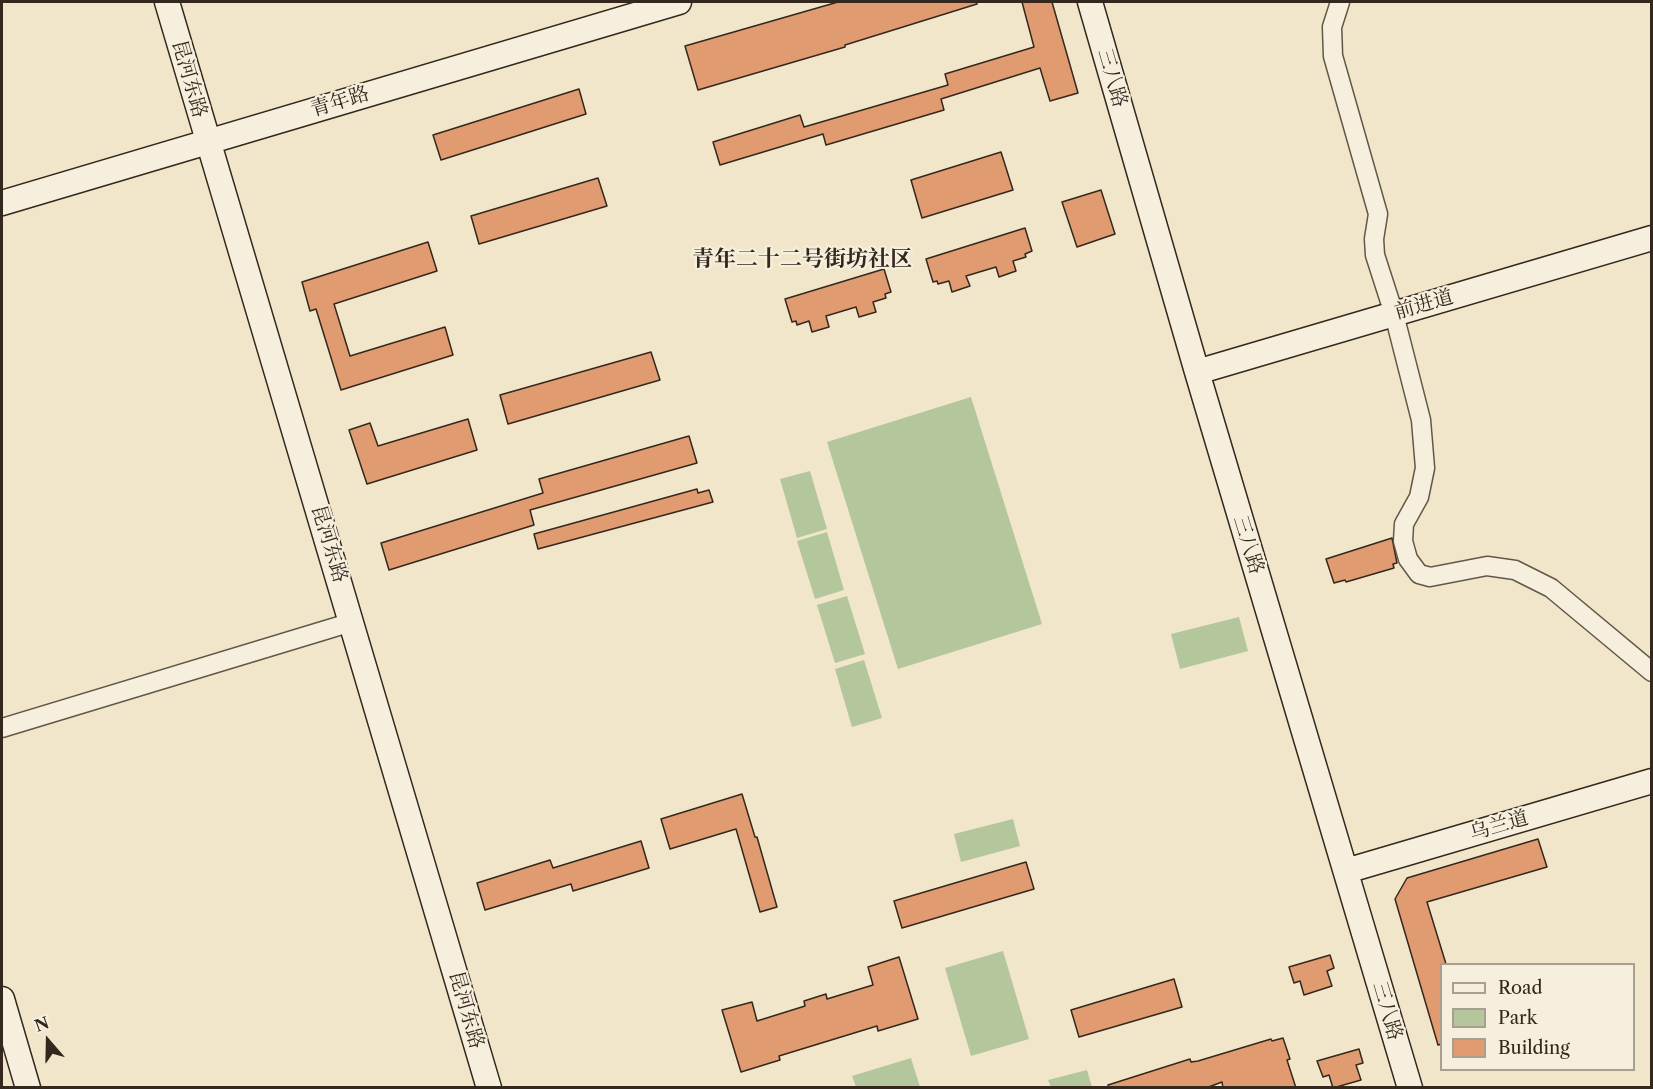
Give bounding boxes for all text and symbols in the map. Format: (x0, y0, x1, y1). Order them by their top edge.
street label: 昆河东路 (166, 37, 212, 121)
street label: 三八路 (1092, 46, 1132, 110)
street label: 青年路 (308, 82, 372, 122)
district label: 青年二十二号街坊社区 (692, 247, 912, 273)
street label: 前进道 (1392, 285, 1456, 325)
street label: 昆河东路 (306, 502, 352, 586)
street label: 三八路 (1228, 513, 1268, 577)
street label: 乌兰道 (1467, 806, 1531, 846)
legend (1440, 963, 1635, 1071)
street label: 昆河东路 (443, 968, 489, 1052)
text: Road (1498, 977, 1543, 999)
street label: 三八路 (1367, 979, 1407, 1043)
text: Park (1498, 1007, 1537, 1029)
north arrow (18, 1011, 78, 1071)
text: N (32, 1012, 52, 1036)
text: Building (1498, 1037, 1570, 1059)

